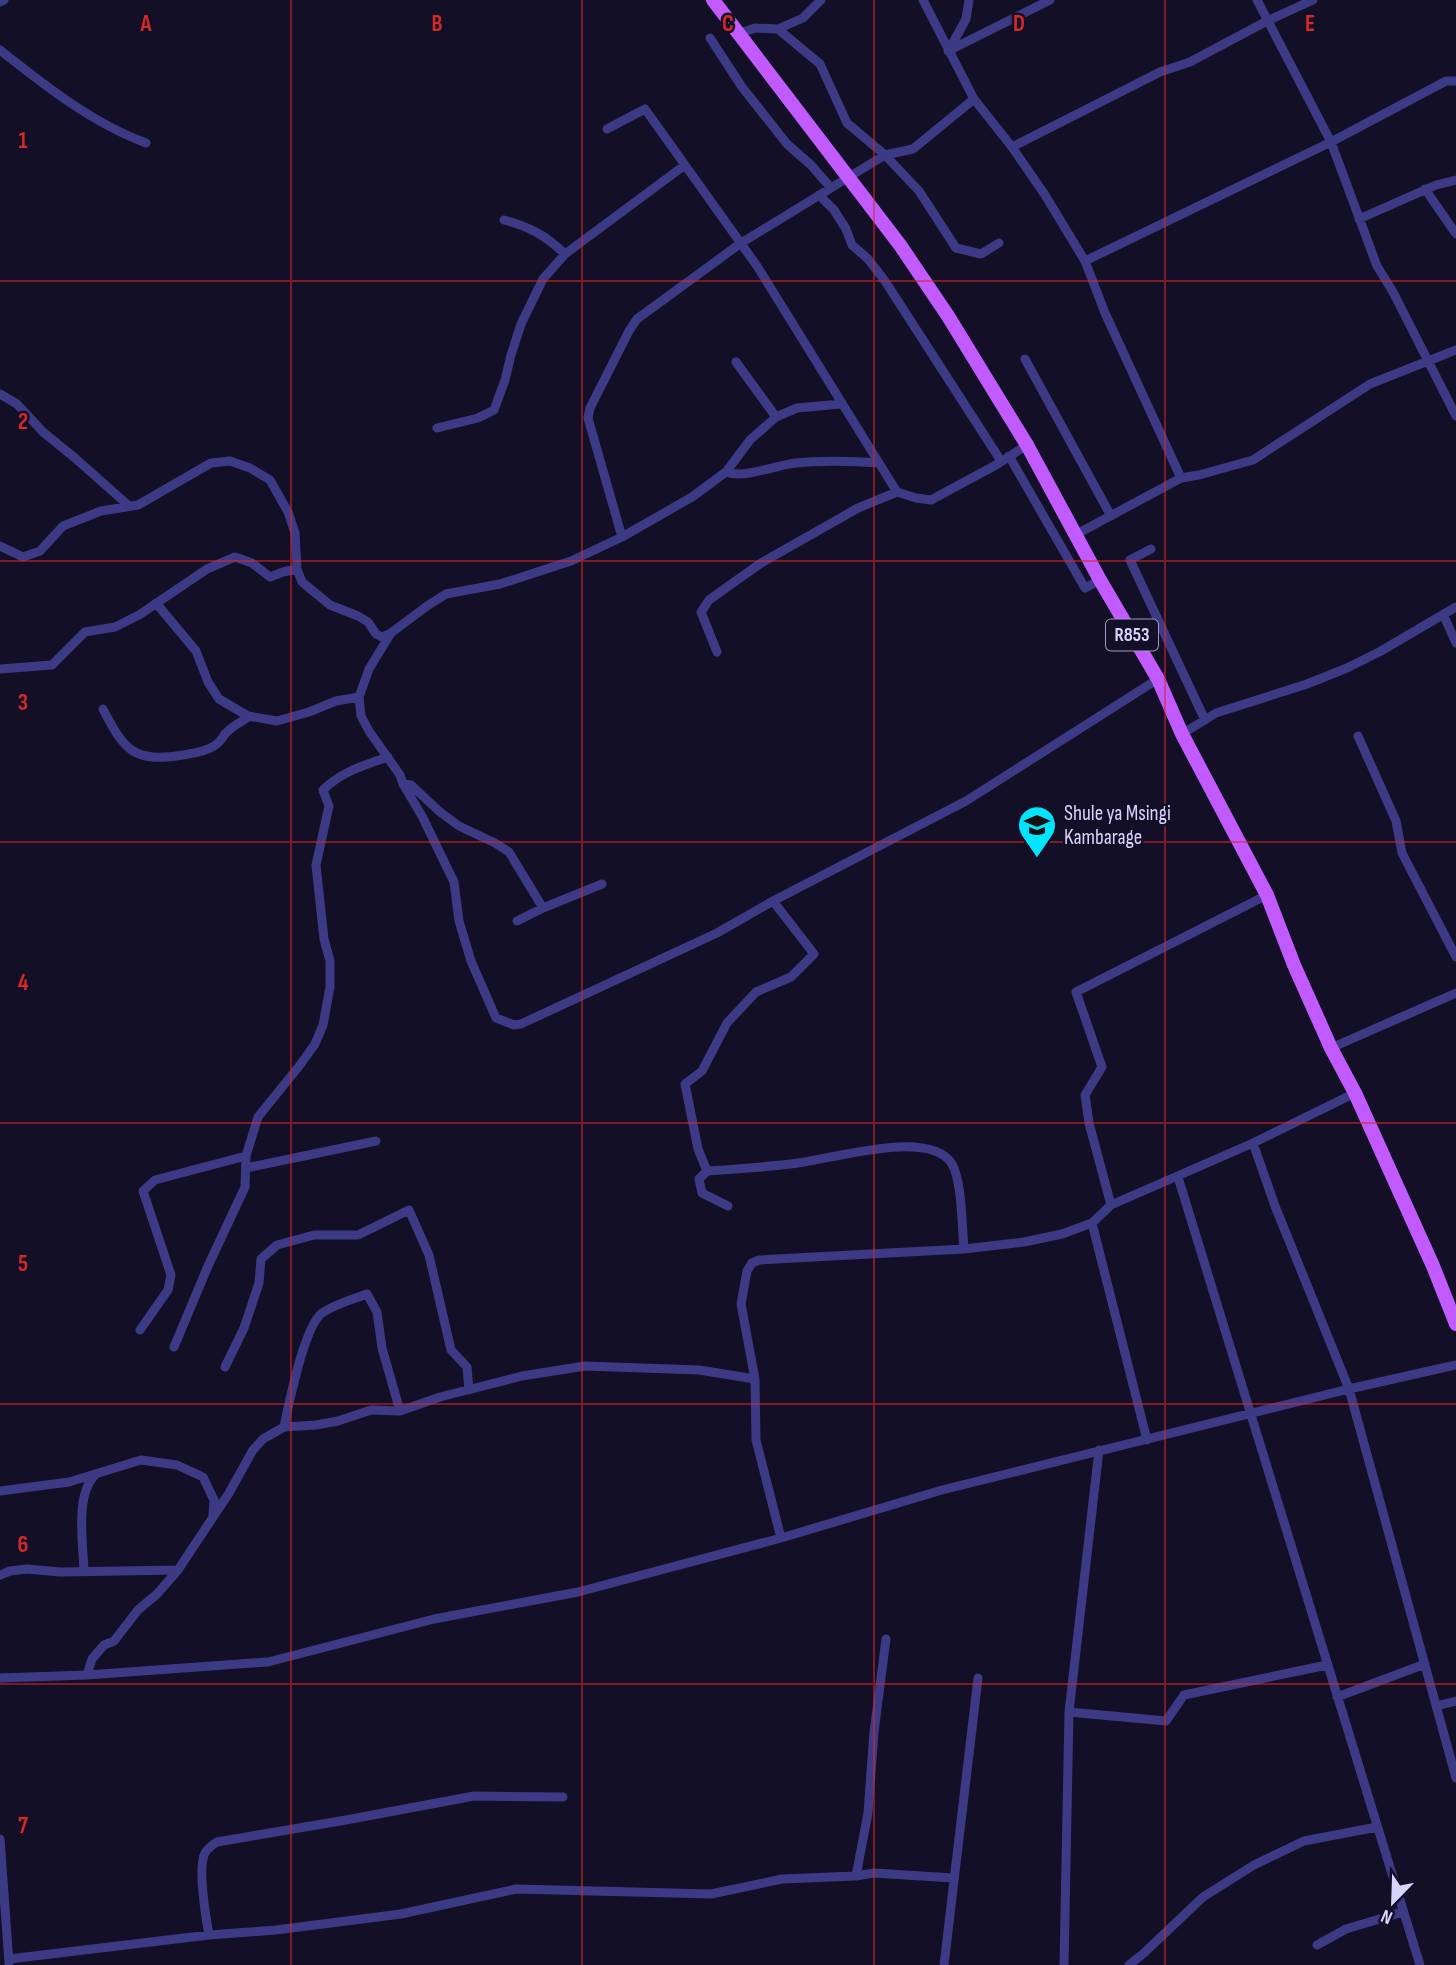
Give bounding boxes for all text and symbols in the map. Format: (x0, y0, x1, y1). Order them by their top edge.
text: A (140, 10, 153, 38)
text: B (432, 10, 443, 38)
text: C (722, 10, 734, 38)
text: D (1013, 10, 1025, 38)
text: E (1305, 10, 1315, 38)
text: 1 (18, 127, 28, 155)
text: 2 (18, 408, 28, 436)
road number: R853 (1106, 620, 1158, 650)
text: 3 (18, 689, 28, 717)
place label: Shule ya Msingi Kambarage (1064, 801, 1171, 850)
school or university icon: Shule ya Msingi Kambarage (1016, 804, 1058, 859)
text: 4 (18, 969, 29, 997)
text: 5 (18, 1250, 28, 1278)
text: 6 (18, 1531, 28, 1559)
text: 7 (18, 1812, 28, 1840)
north arrow (1358, 1867, 1428, 1937)
text: N (1378, 1904, 1396, 1929)

